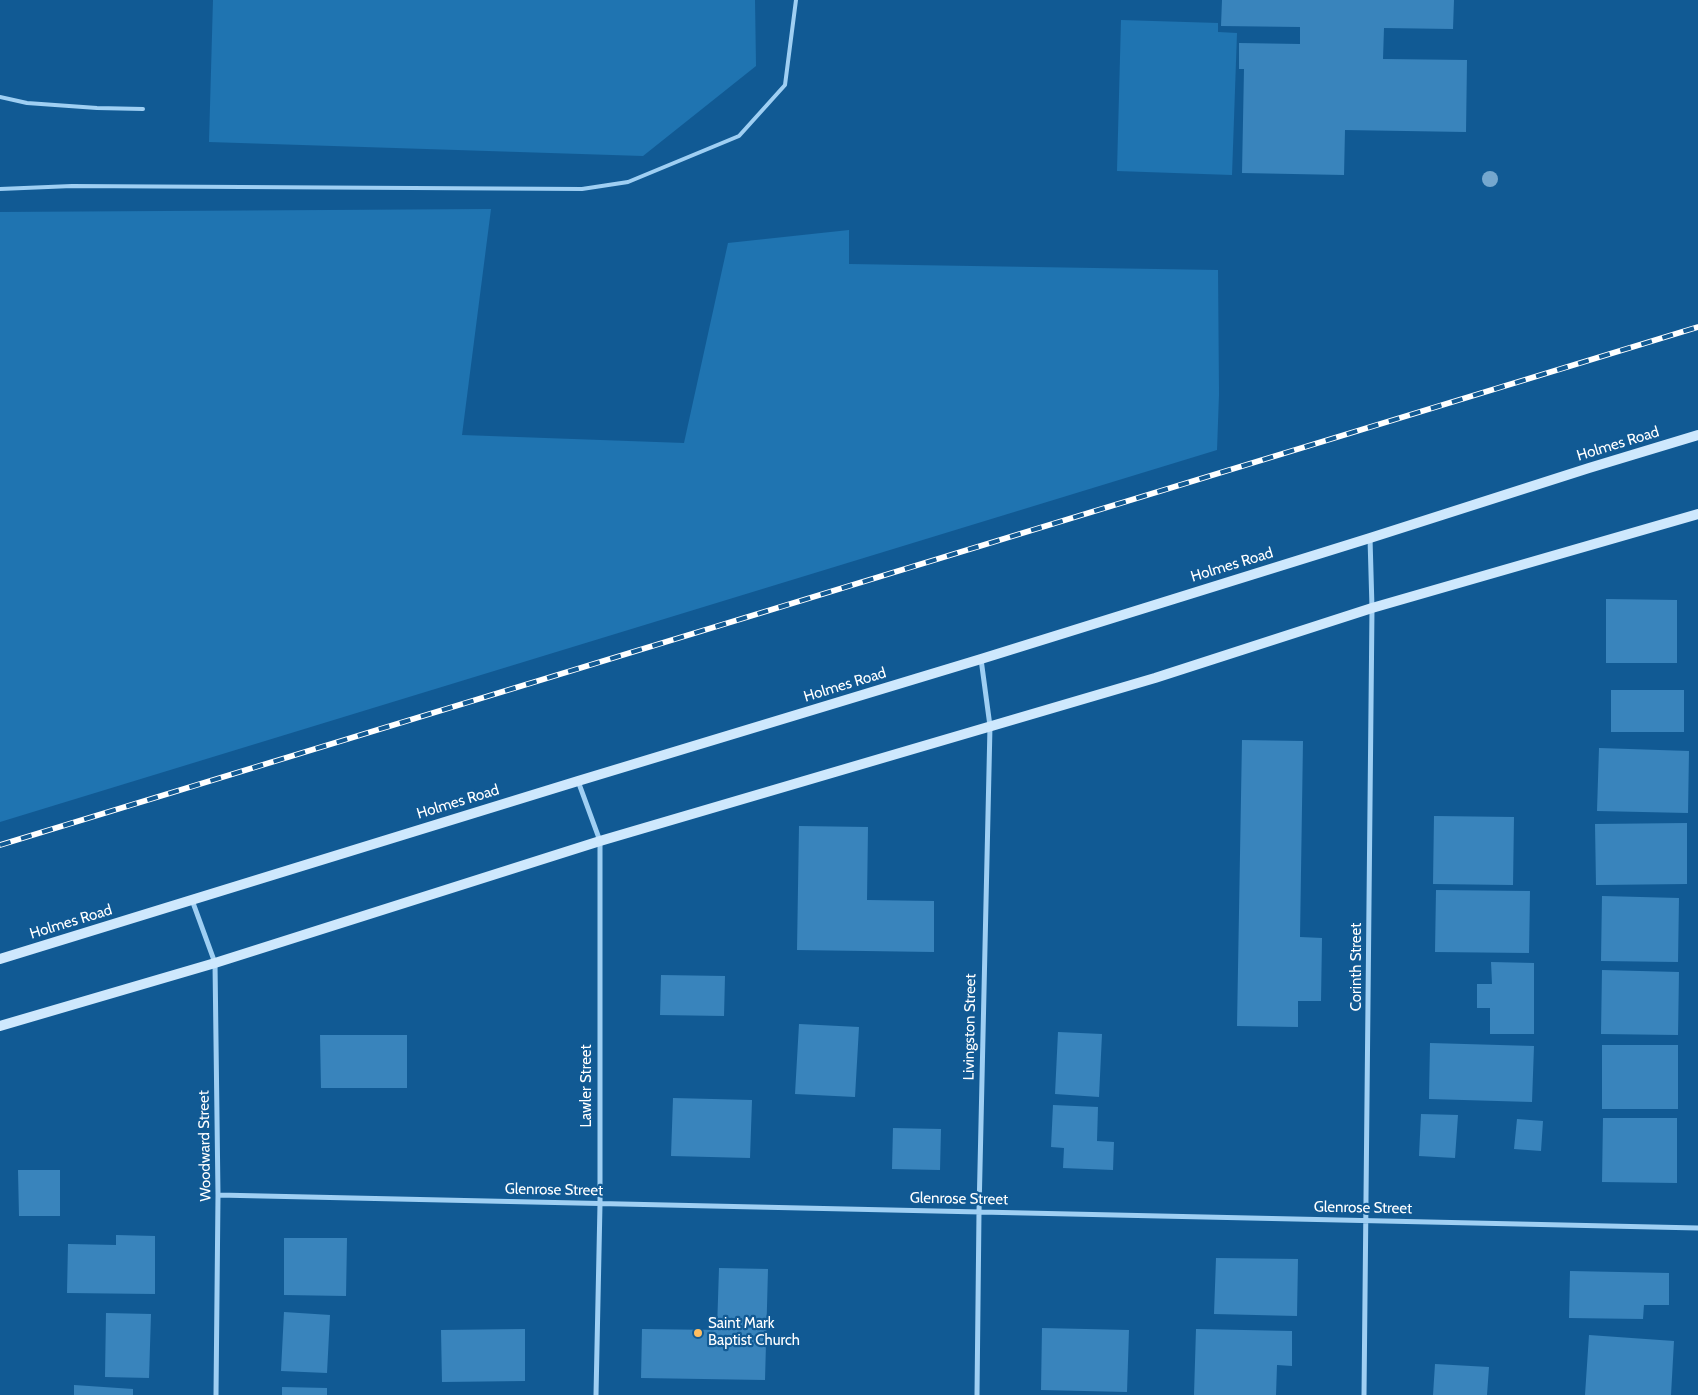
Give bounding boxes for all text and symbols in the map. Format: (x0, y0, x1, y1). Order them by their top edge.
street label: Holmes Road (1575, 423, 1661, 465)
street label: Holmes Road (1189, 544, 1275, 586)
street label: Holmes Road (802, 664, 888, 706)
street label: Holmes Road (415, 781, 501, 823)
street label: Holmes Road (28, 901, 114, 943)
street label: Corinth Street (1348, 923, 1366, 1011)
street label: Livingston Street (960, 973, 980, 1081)
street label: Lawler Street (578, 1044, 596, 1128)
street label: Woodward Street (195, 1090, 215, 1202)
street label: Glenrose Street (505, 1180, 603, 1200)
street label: Glenrose Street (910, 1189, 1008, 1209)
street label: Glenrose Street (1314, 1198, 1412, 1218)
place label: Saint Mark Baptist Church (708, 1315, 800, 1350)
marker: Saint Mark Baptist Church (692, 1327, 704, 1339)

